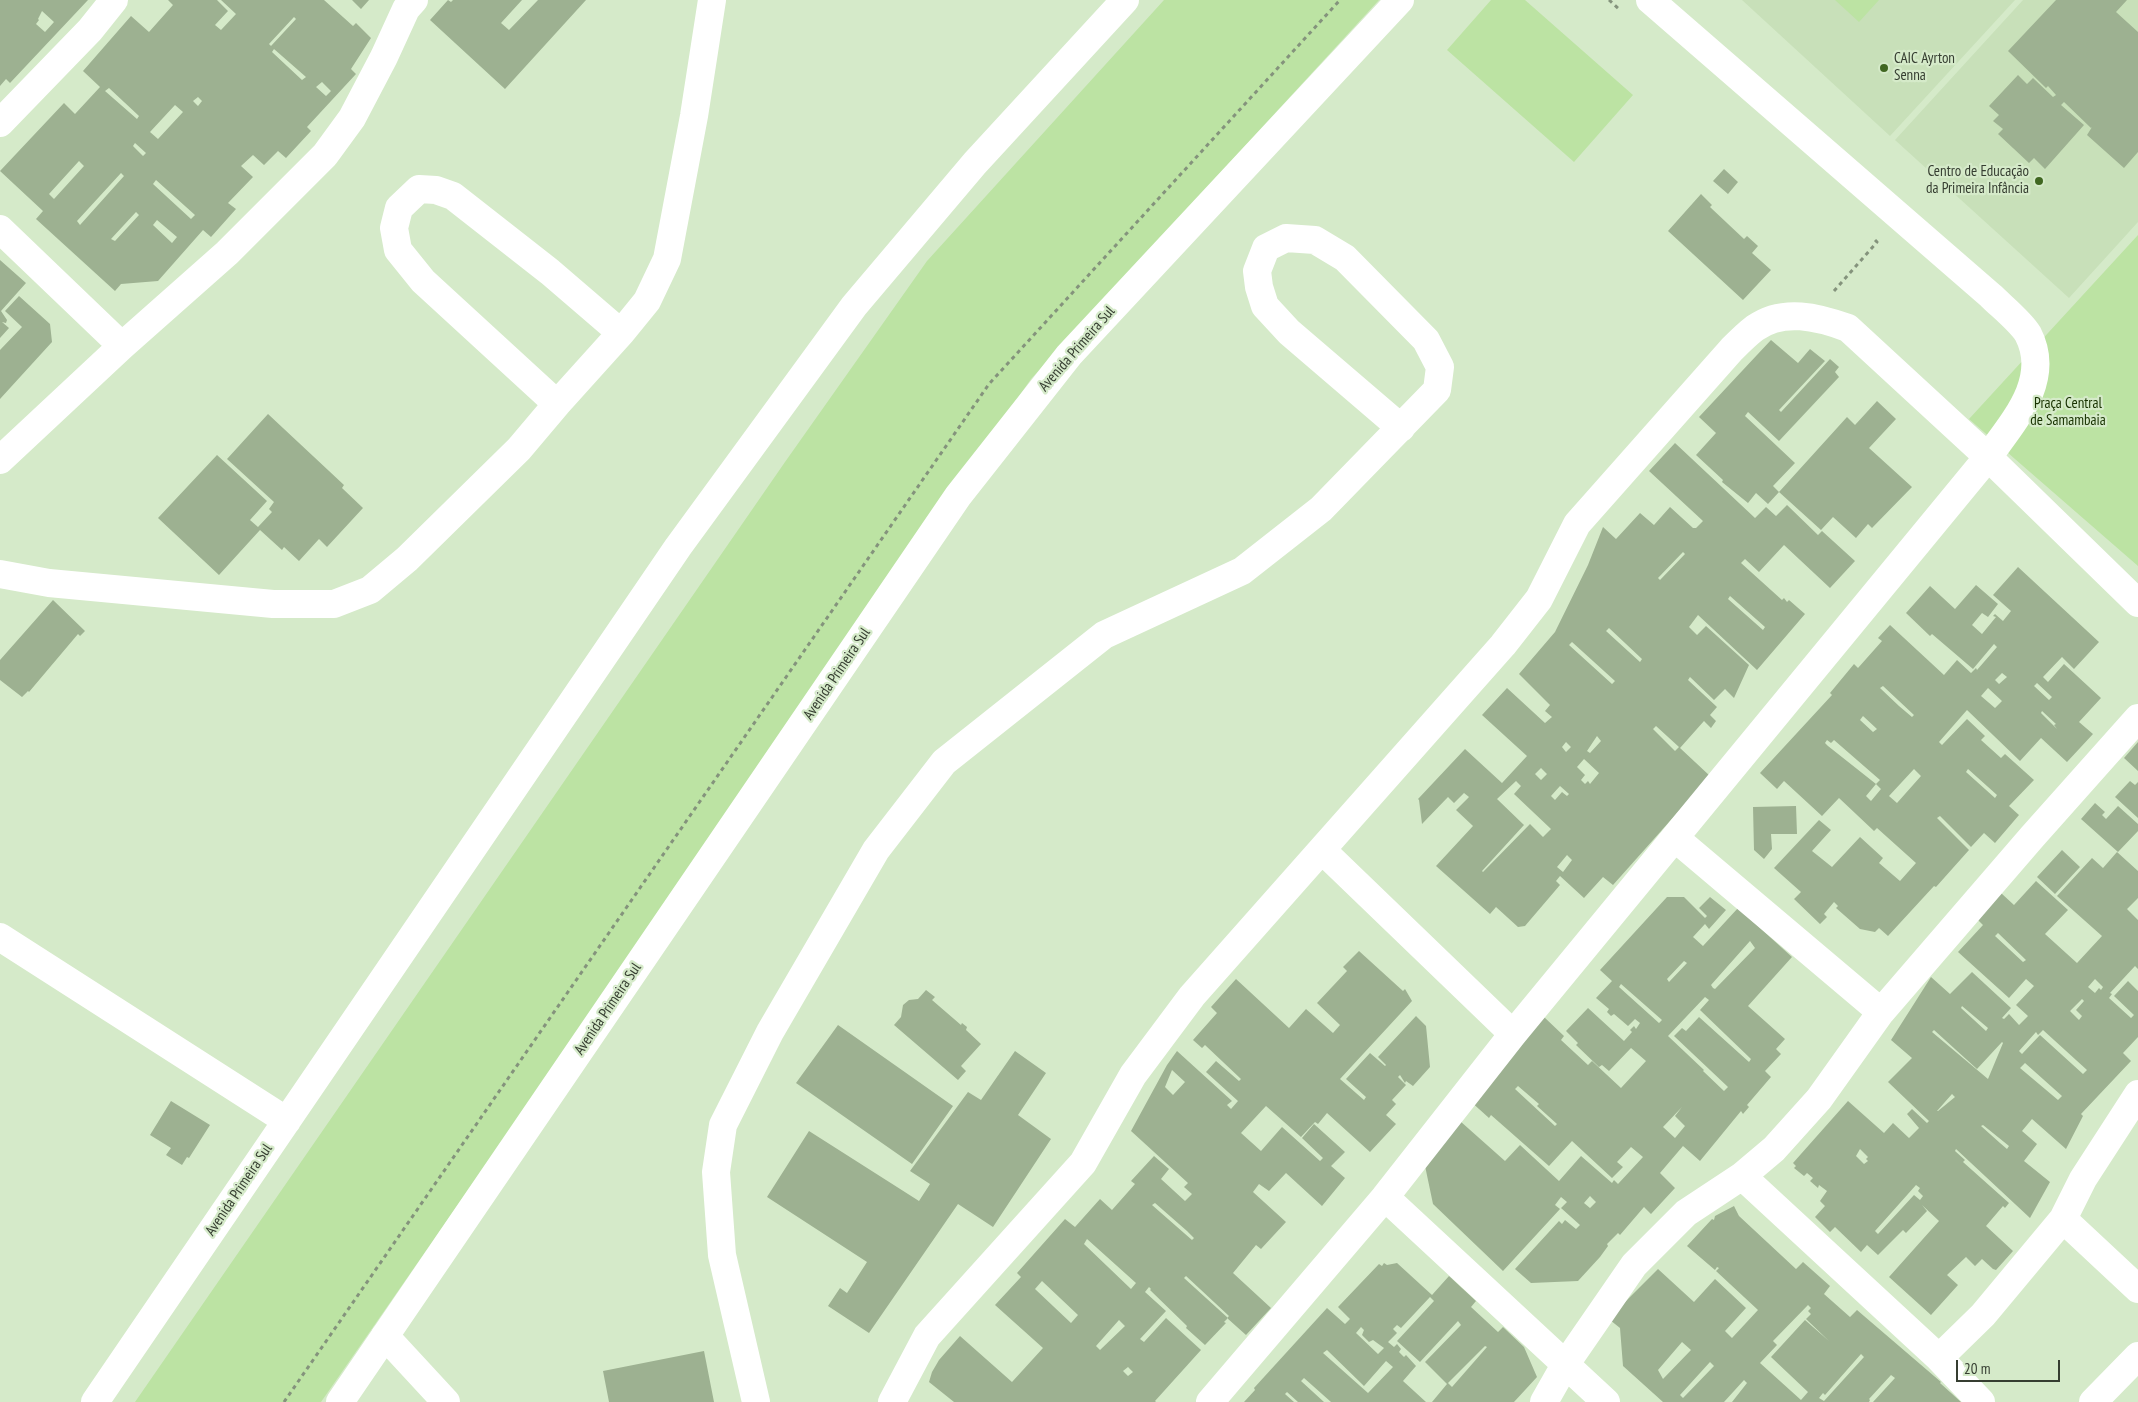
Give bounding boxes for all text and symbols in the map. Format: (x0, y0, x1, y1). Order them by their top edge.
place label: CAIC Ayrton Senna (1894, 50, 1955, 85)
marker: CAIC Ayrton Senna (1878, 62, 1890, 74)
place label: Centro de Educação da Primeira Infância (1926, 163, 2029, 198)
marker: Centro de Educação da Primeira Infância (2033, 175, 2045, 187)
street label: Avenida Primeira Sul (1035, 303, 1119, 395)
park label: Praça Central de Samambaia (2030, 395, 2106, 430)
street label: Avenida Primeira Sul (800, 625, 874, 723)
street label: Avenida Primeira Sul (571, 960, 645, 1058)
street label: Avenida Primeira Sul (202, 1141, 276, 1239)
scale bar (1958, 1350, 2062, 1382)
text: 20 m (1964, 1359, 1990, 1378)

